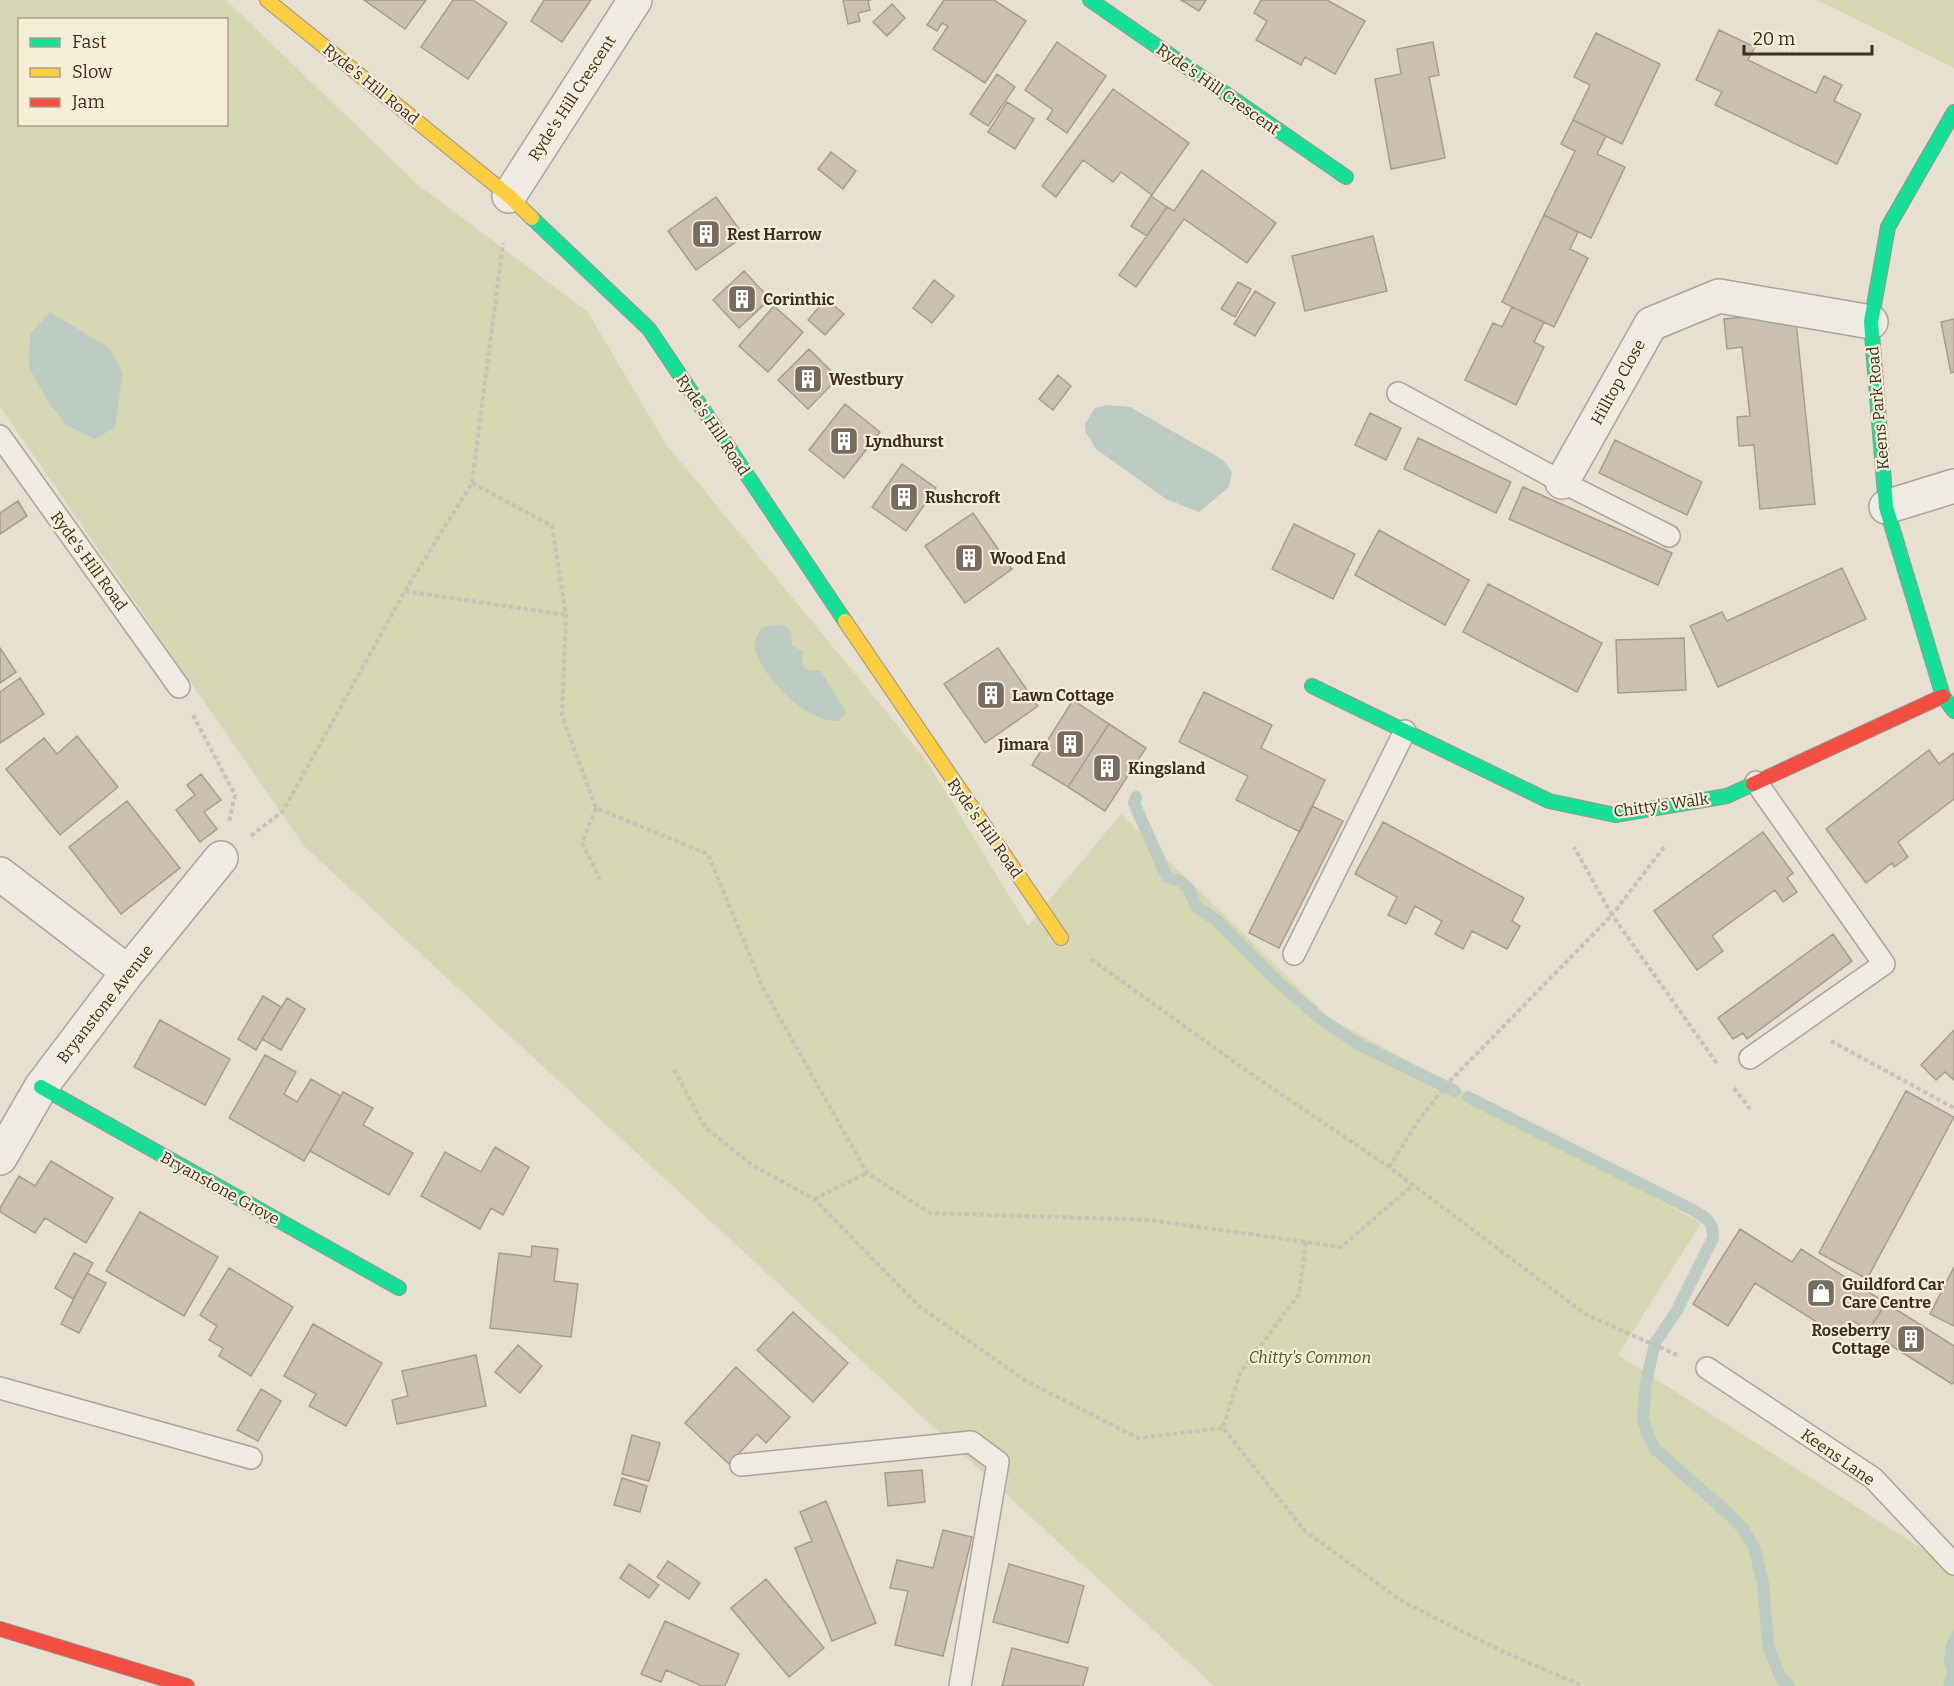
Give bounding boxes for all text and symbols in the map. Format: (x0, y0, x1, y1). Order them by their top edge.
legend (18, 18, 228, 126)
scale bar (1744, 18, 1872, 56)
text: 20 m (1753, 28, 1795, 50)
text: Fast (72, 31, 107, 53)
street label: Ryde's Hill Crescent (524, 32, 620, 164)
street label: Ryde's Hill Crescent (1153, 39, 1283, 139)
street label: Ryde's Hill Road (319, 40, 423, 129)
text: Slow (72, 61, 113, 83)
text: Jam (71, 91, 105, 113)
building icon: Rest Harrow (690, 218, 722, 250)
place label: Rest Harrow (727, 225, 822, 244)
building icon: Corinthic (726, 283, 758, 315)
place label: Corinthic (763, 290, 835, 309)
street label: Hilltop Close (1587, 336, 1649, 428)
street label: Keens Park Road (1863, 345, 1893, 470)
building icon: Westbury (792, 363, 824, 395)
place label: Westbury (829, 370, 904, 389)
street label: Ryde's Hill Road (672, 371, 754, 480)
building icon: Lyndhurst (828, 425, 860, 457)
place label: Lyndhurst (865, 432, 944, 451)
building icon: Rushcroft (888, 481, 920, 513)
place label: Rushcroft (925, 488, 1001, 507)
street label: Ryde's Hill Road (47, 508, 132, 615)
building icon: Wood End (953, 542, 985, 574)
place label: Wood End (990, 549, 1066, 568)
building icon: Lawn Cottage (975, 679, 1007, 711)
place label: Lawn Cottage (1012, 686, 1114, 705)
building icon: Jimara (1054, 728, 1086, 760)
place label: Jimara (997, 735, 1049, 754)
building icon: Kingsland (1091, 752, 1123, 784)
place label: Kingsland (1128, 759, 1206, 778)
street label: Ryde's Hill Road (943, 774, 1027, 882)
street label: Chitty's Walk (1612, 789, 1710, 821)
street label: Bryanstone Avenue (53, 941, 157, 1067)
street label: Bryanstone Grove (157, 1147, 283, 1229)
place label: Guildford Car Care Centre (1842, 1275, 1945, 1312)
shop icon: Guildford Car Care Centre (1805, 1277, 1837, 1309)
place label: Roseberry Cottage (1811, 1321, 1890, 1358)
building icon: Roseberry Cottage (1895, 1323, 1927, 1355)
park label: Chitty's Common (1249, 1348, 1371, 1367)
street label: Keens Lane (1798, 1425, 1878, 1489)

